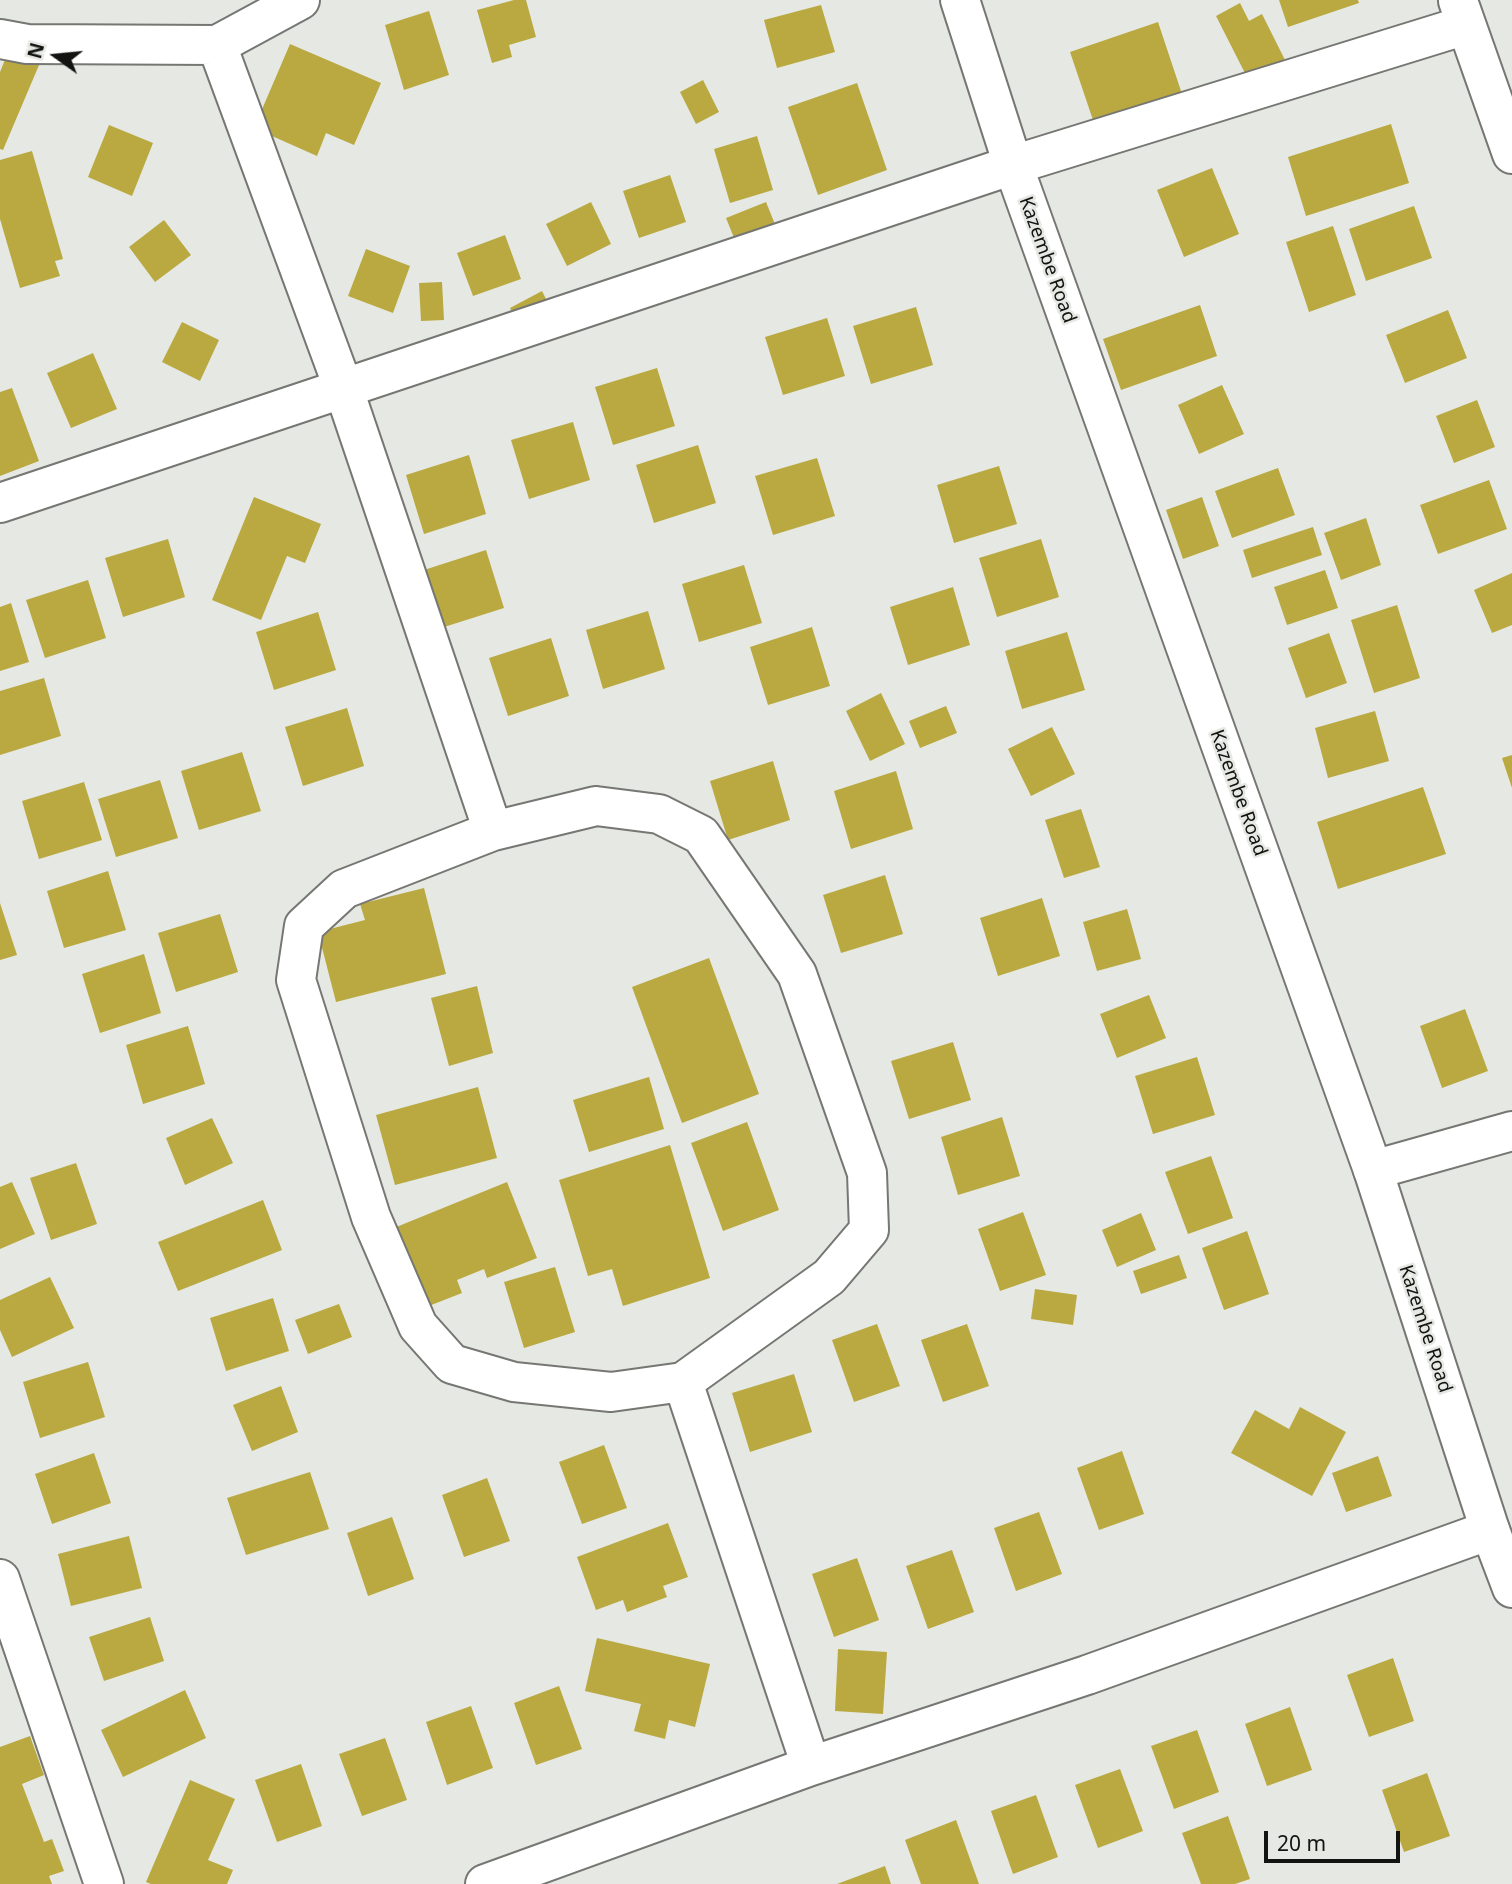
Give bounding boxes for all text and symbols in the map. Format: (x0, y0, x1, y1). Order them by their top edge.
north arrow (21, 21, 91, 91)
text: N (21, 40, 50, 61)
street label: Kazembe Road (1014, 194, 1080, 326)
street label: Kazembe Road (1205, 727, 1271, 859)
street label: Kazembe Road (1394, 1262, 1456, 1396)
scale bar (1267, 1818, 1404, 1862)
text: 20 m (1277, 1829, 1326, 1857)

